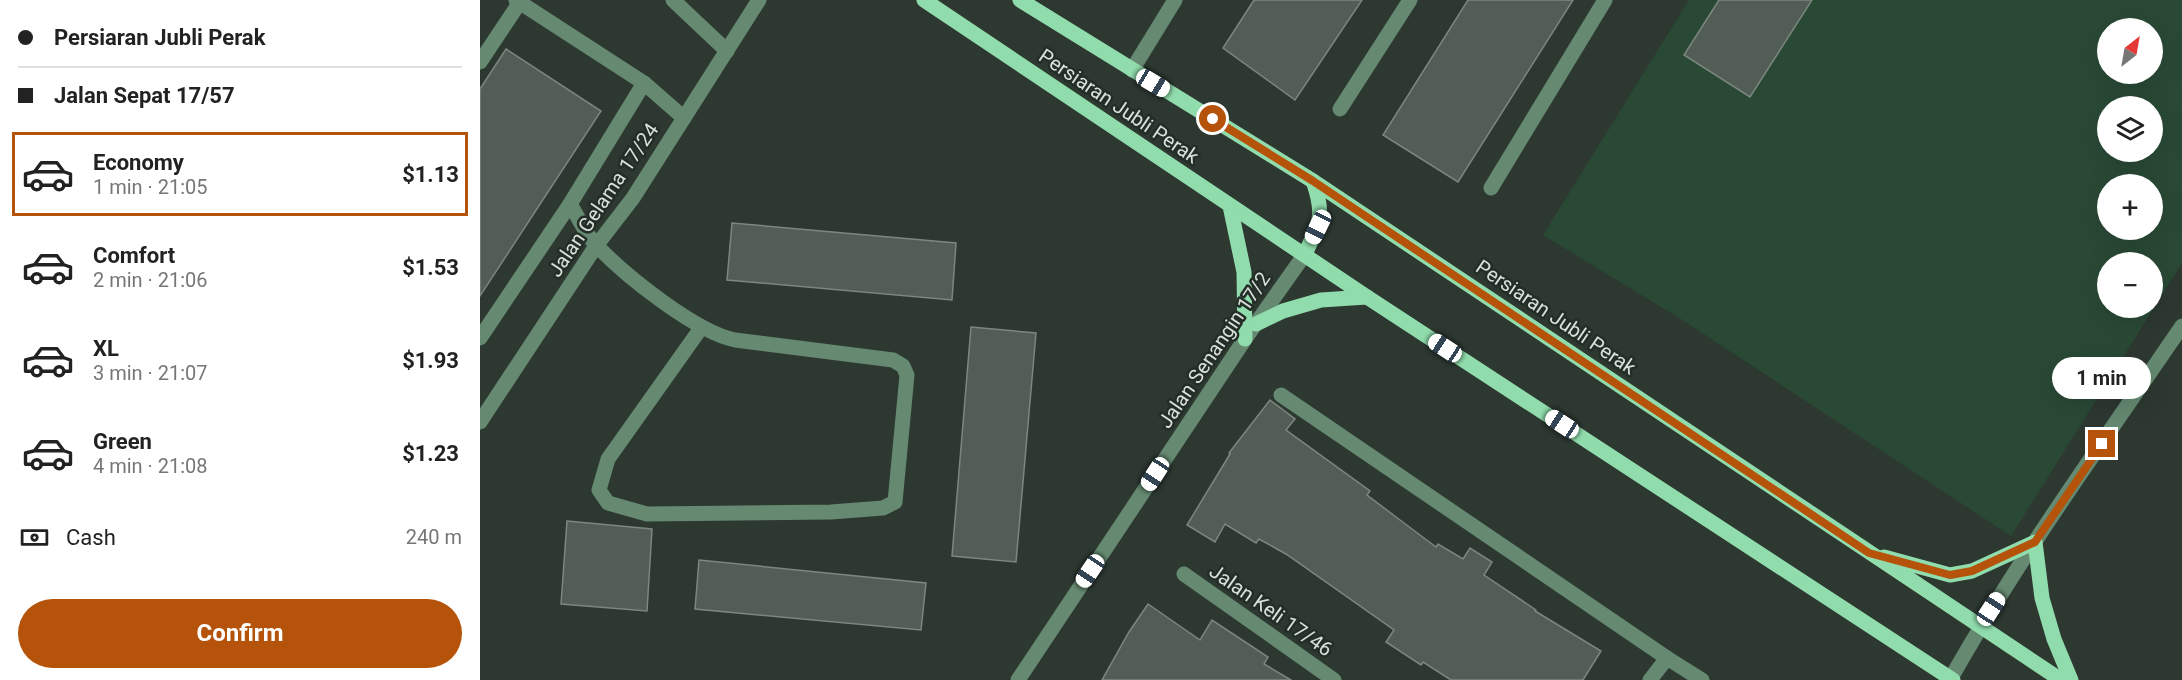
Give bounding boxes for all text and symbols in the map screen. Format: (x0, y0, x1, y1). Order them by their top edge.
north arrow (2097, 18, 2163, 84)
map controls (2097, 18, 2163, 318)
text: Persiaran Jubli Perak (54, 25, 265, 50)
street label: Persiaran Jubli Perak (1034, 44, 1204, 169)
car (1133, 66, 1173, 100)
text: Jalan Sepat 17/57 (54, 83, 235, 108)
button: layers (2097, 96, 2163, 162)
route start (1199, 105, 1226, 132)
street label: Jalan Gelama 17/24 (543, 119, 663, 281)
icon: car (21, 147, 75, 201)
text: Economy (93, 150, 184, 175)
text: $1.13 (402, 162, 459, 187)
button: + (2097, 174, 2163, 240)
text: 1 min · 21:05 (93, 175, 208, 199)
car (1302, 207, 1334, 247)
icon: car (21, 240, 75, 294)
text: Comfort (93, 243, 175, 268)
button: − (2097, 252, 2163, 318)
text: $1.53 (402, 255, 459, 280)
street label: Persiaran Jubli Perak (1471, 255, 1641, 380)
street label: Jalan Senangin 17/2 (1153, 267, 1275, 433)
text: 2 min · 21:06 (93, 268, 208, 292)
car (1425, 331, 1465, 365)
icon: car (21, 333, 75, 387)
text: XL (93, 336, 119, 361)
text: $1.93 (402, 348, 459, 373)
callout: 1 min (2052, 357, 2152, 399)
text: 3 min · 21:07 (93, 361, 208, 385)
text: 1 min (2076, 366, 2127, 390)
car (1542, 407, 1582, 441)
icon: car (21, 426, 75, 480)
text: Green (93, 429, 152, 454)
route end (2088, 430, 2115, 457)
text: $1.23 (402, 441, 459, 466)
text: 4 min · 21:08 (93, 454, 208, 478)
car (1138, 454, 1172, 494)
icon: cash (18, 521, 51, 554)
text: Cash (66, 525, 116, 550)
text: 240 m (406, 525, 462, 549)
car (1072, 551, 1108, 591)
street label: Jalan Keli 17/46 (1205, 559, 1337, 661)
car (1974, 589, 2008, 629)
button: Confirm (18, 599, 462, 668)

